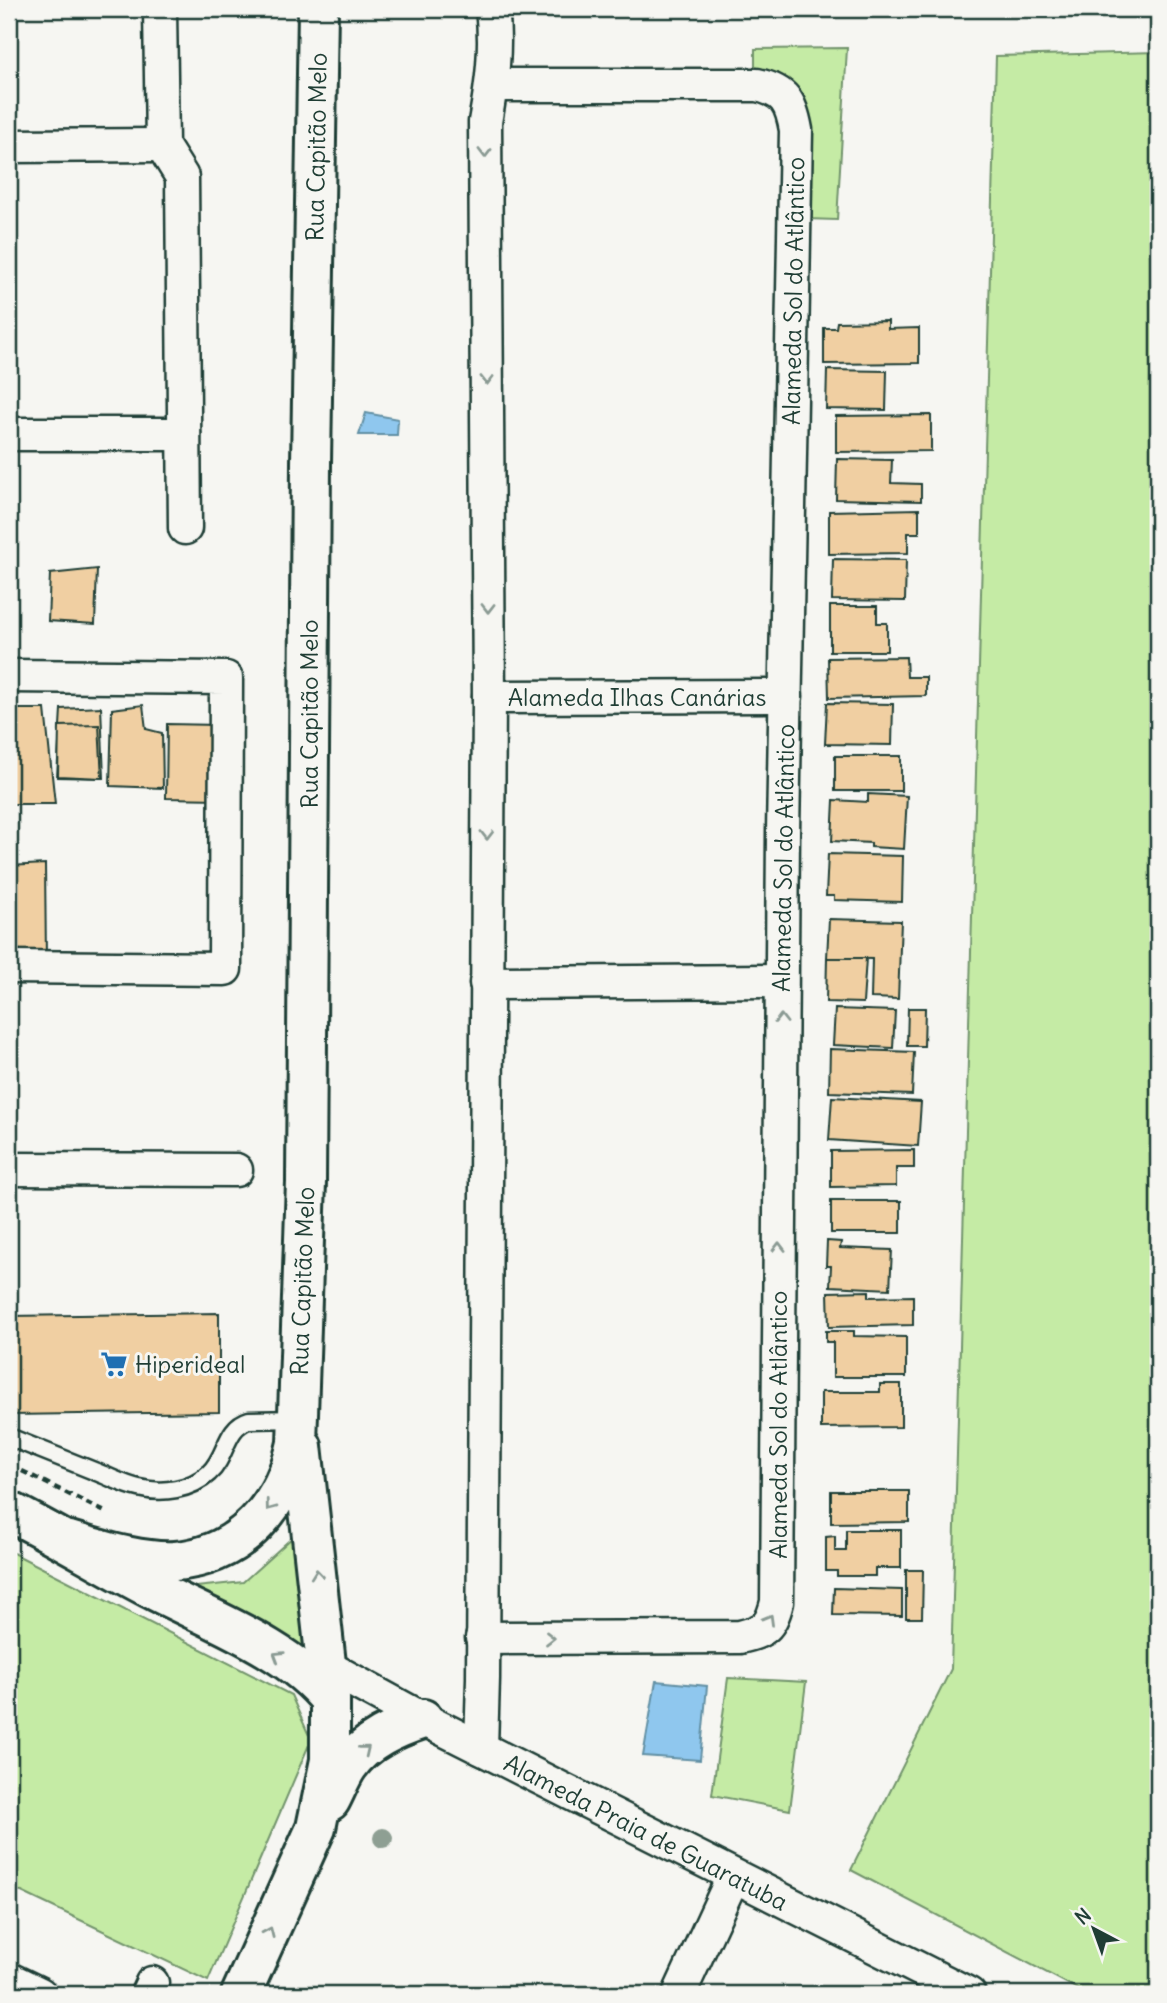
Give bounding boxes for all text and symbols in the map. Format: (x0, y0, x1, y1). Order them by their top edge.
street label: Rua Capitão Melo (299, 52, 333, 242)
one-way arrow (477, 148, 493, 159)
street label: Alameda Sol do Atlântico (776, 157, 810, 425)
one-way arrow (479, 376, 495, 386)
one-way arrow (480, 603, 496, 614)
street label: Rua Capitão Melo (294, 620, 324, 808)
street label: Alameda Ilhas Canárias (508, 682, 766, 712)
street label: Alameda Sol do Atlântico (766, 724, 800, 992)
one-way arrow (480, 830, 495, 841)
one-way arrow (773, 1013, 789, 1024)
street label: Rua Capitão Melo (284, 1186, 320, 1376)
one-way arrow (771, 1241, 787, 1251)
street label: Alameda Sol do Atlântico (763, 1291, 793, 1559)
supermarket icon: Hiperideal (99, 1349, 129, 1379)
place label: Hiperideal (135, 1349, 245, 1379)
one-way arrow (266, 1498, 279, 1511)
one-way arrow (310, 1568, 325, 1579)
one-way arrow (761, 1614, 774, 1627)
one-way arrow (545, 1630, 556, 1646)
one-way arrow (273, 1652, 286, 1665)
one-way arrow (356, 1746, 369, 1758)
street label: Alameda Praia de Guaratuba (499, 1747, 793, 1917)
north arrow (1058, 1895, 1128, 1965)
text: N (1070, 1903, 1096, 1930)
one-way arrow (261, 1927, 275, 1939)

